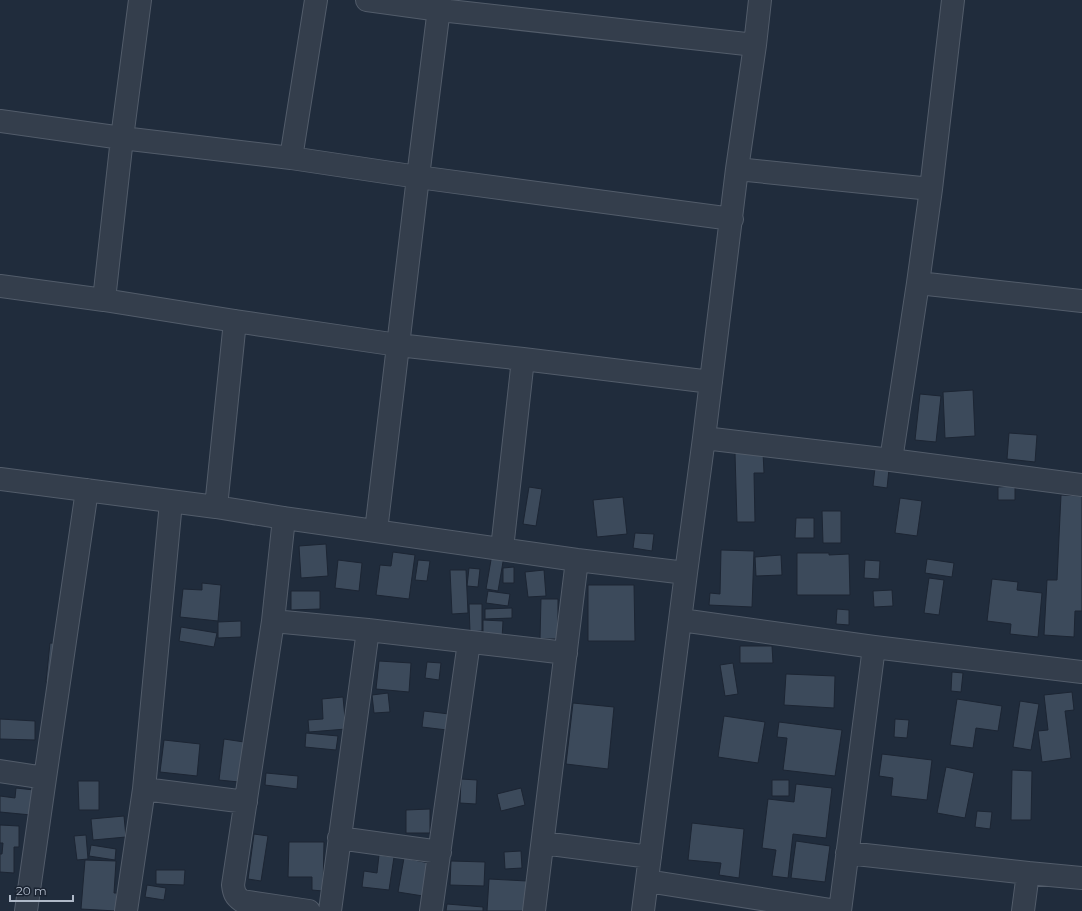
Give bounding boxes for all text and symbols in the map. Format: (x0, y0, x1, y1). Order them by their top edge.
scale bar (10, 877, 73, 903)
text: 20 m (16, 883, 47, 898)

